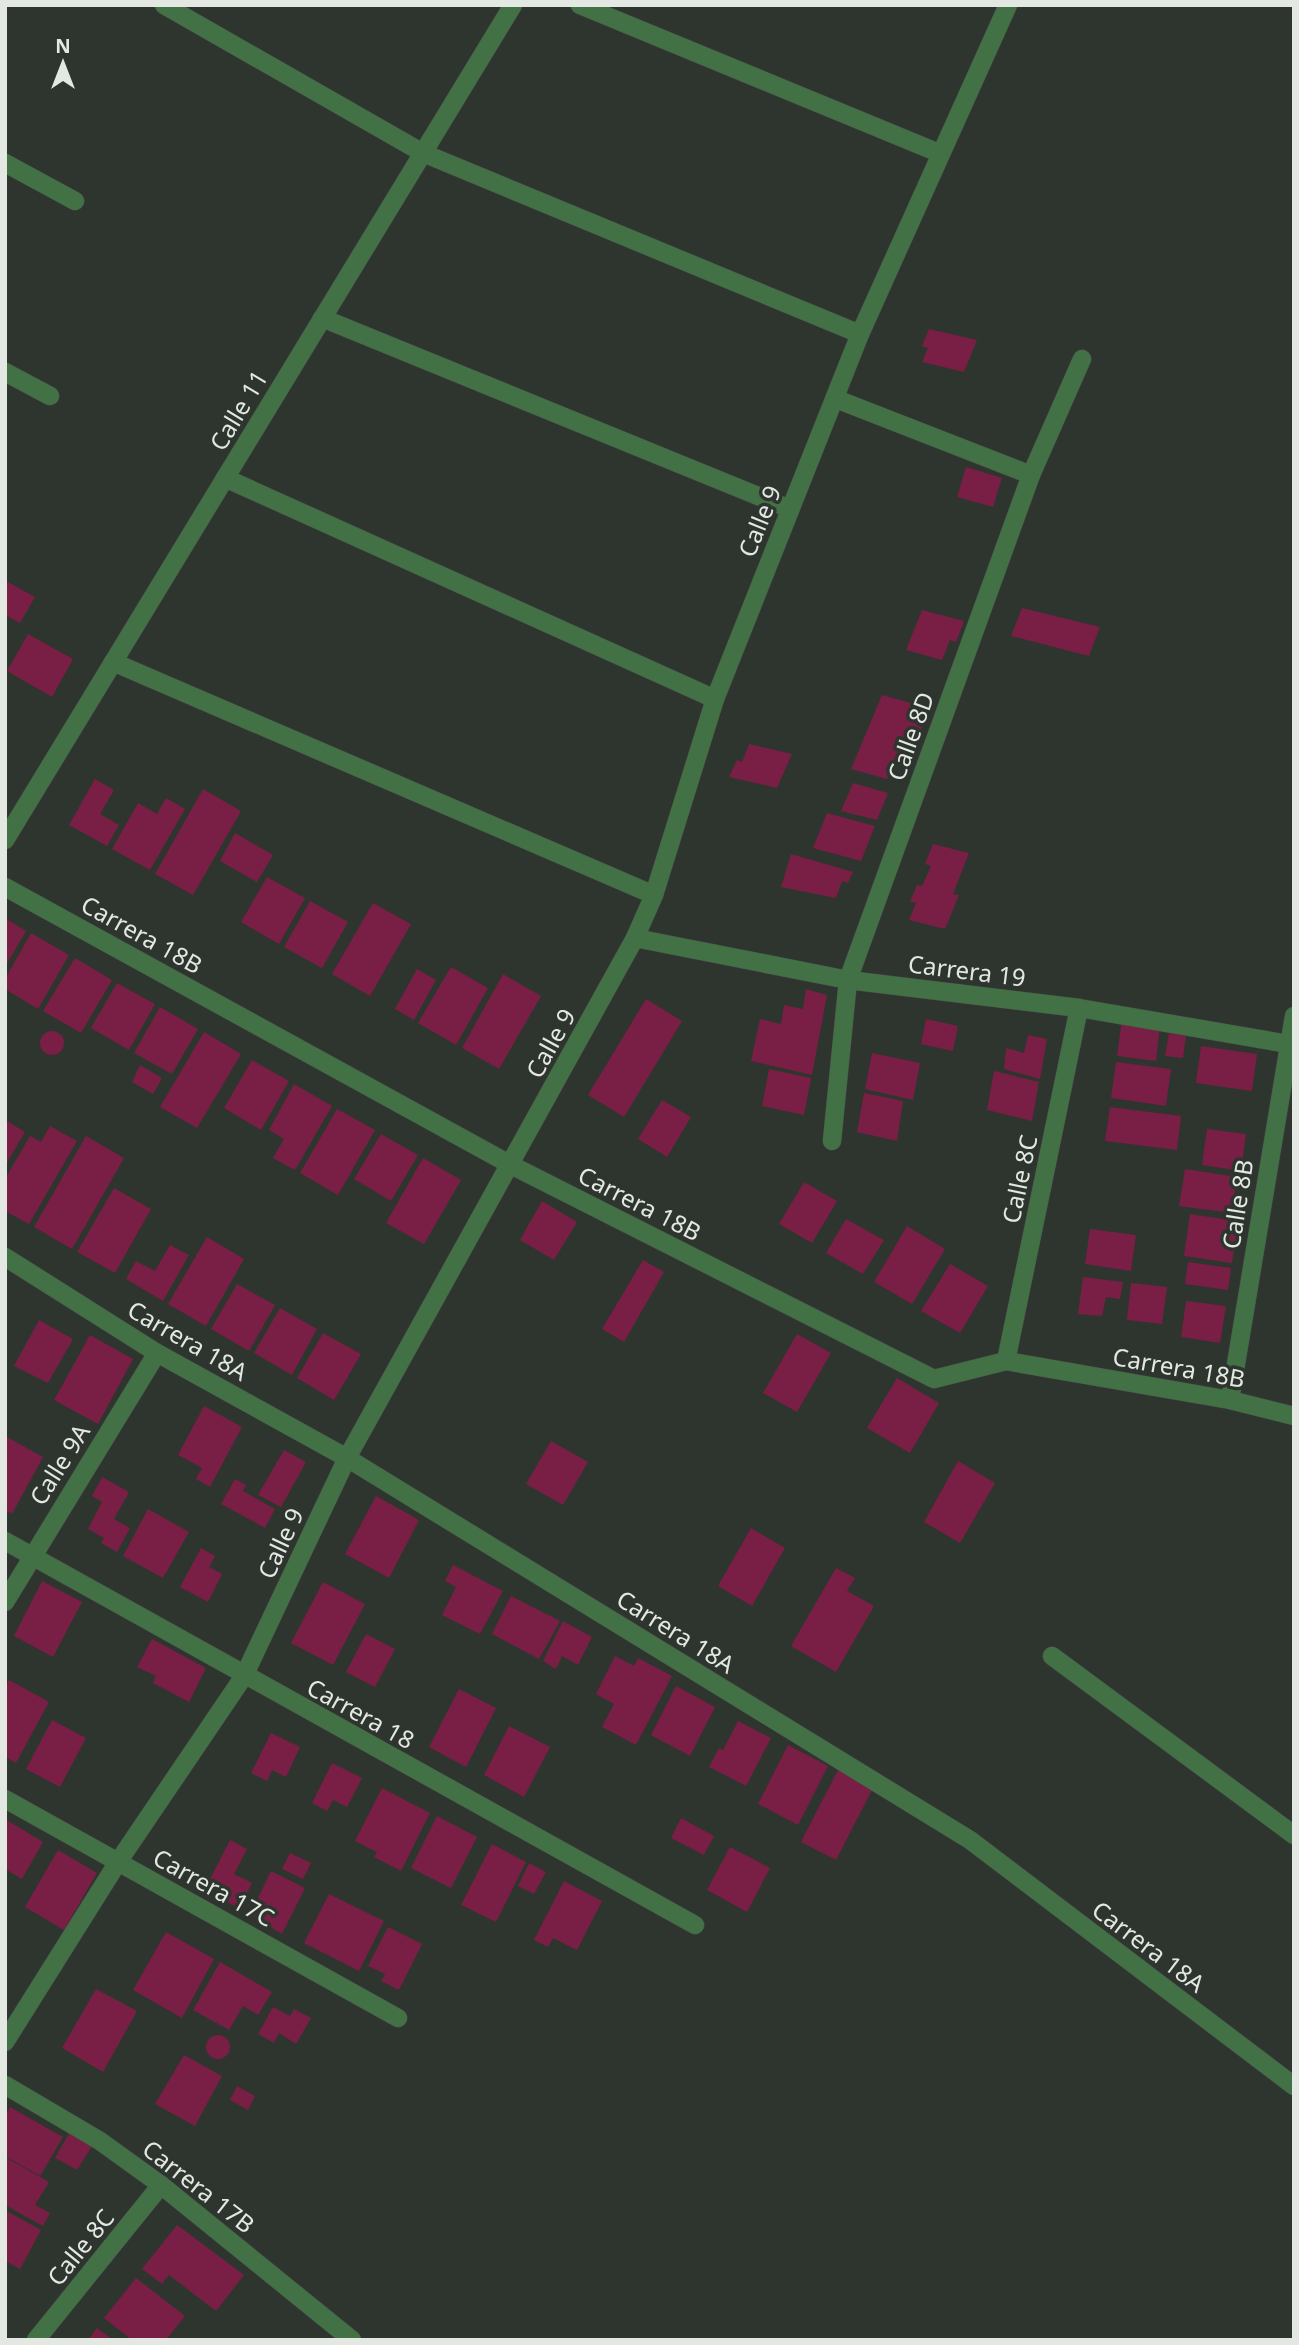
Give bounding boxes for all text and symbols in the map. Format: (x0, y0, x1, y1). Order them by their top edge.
north arrow (28, 28, 98, 98)
text: N (55, 33, 71, 59)
street label: Calle 11 (201, 364, 275, 456)
street label: Calle 9 (730, 480, 788, 562)
street label: Calle 8D (879, 687, 941, 785)
street label: Carrera 18B (76, 887, 208, 981)
street label: Carrera 19 (906, 946, 1028, 994)
street label: Calle 9 (518, 1002, 582, 1084)
street label: Calle 8C (994, 1132, 1044, 1226)
street label: Calle 8B (1214, 1157, 1260, 1251)
street label: Carrera 18B (573, 1158, 707, 1248)
street label: Carrera 18A (122, 1292, 255, 1388)
street label: Carrera 18B (1110, 1339, 1248, 1395)
street label: Calle 9A (21, 1417, 97, 1511)
street label: Calle 9 (249, 1502, 311, 1584)
street label: Carrera 18A (611, 1582, 742, 1681)
street label: Carrera 18 (301, 1670, 421, 1756)
street label: Carrera 17C (148, 1840, 280, 1934)
street label: Carrera 18A (1086, 1893, 1213, 2000)
street label: Carrera 17B (136, 2132, 262, 2240)
street label: Calle 8C (39, 2202, 121, 2292)

